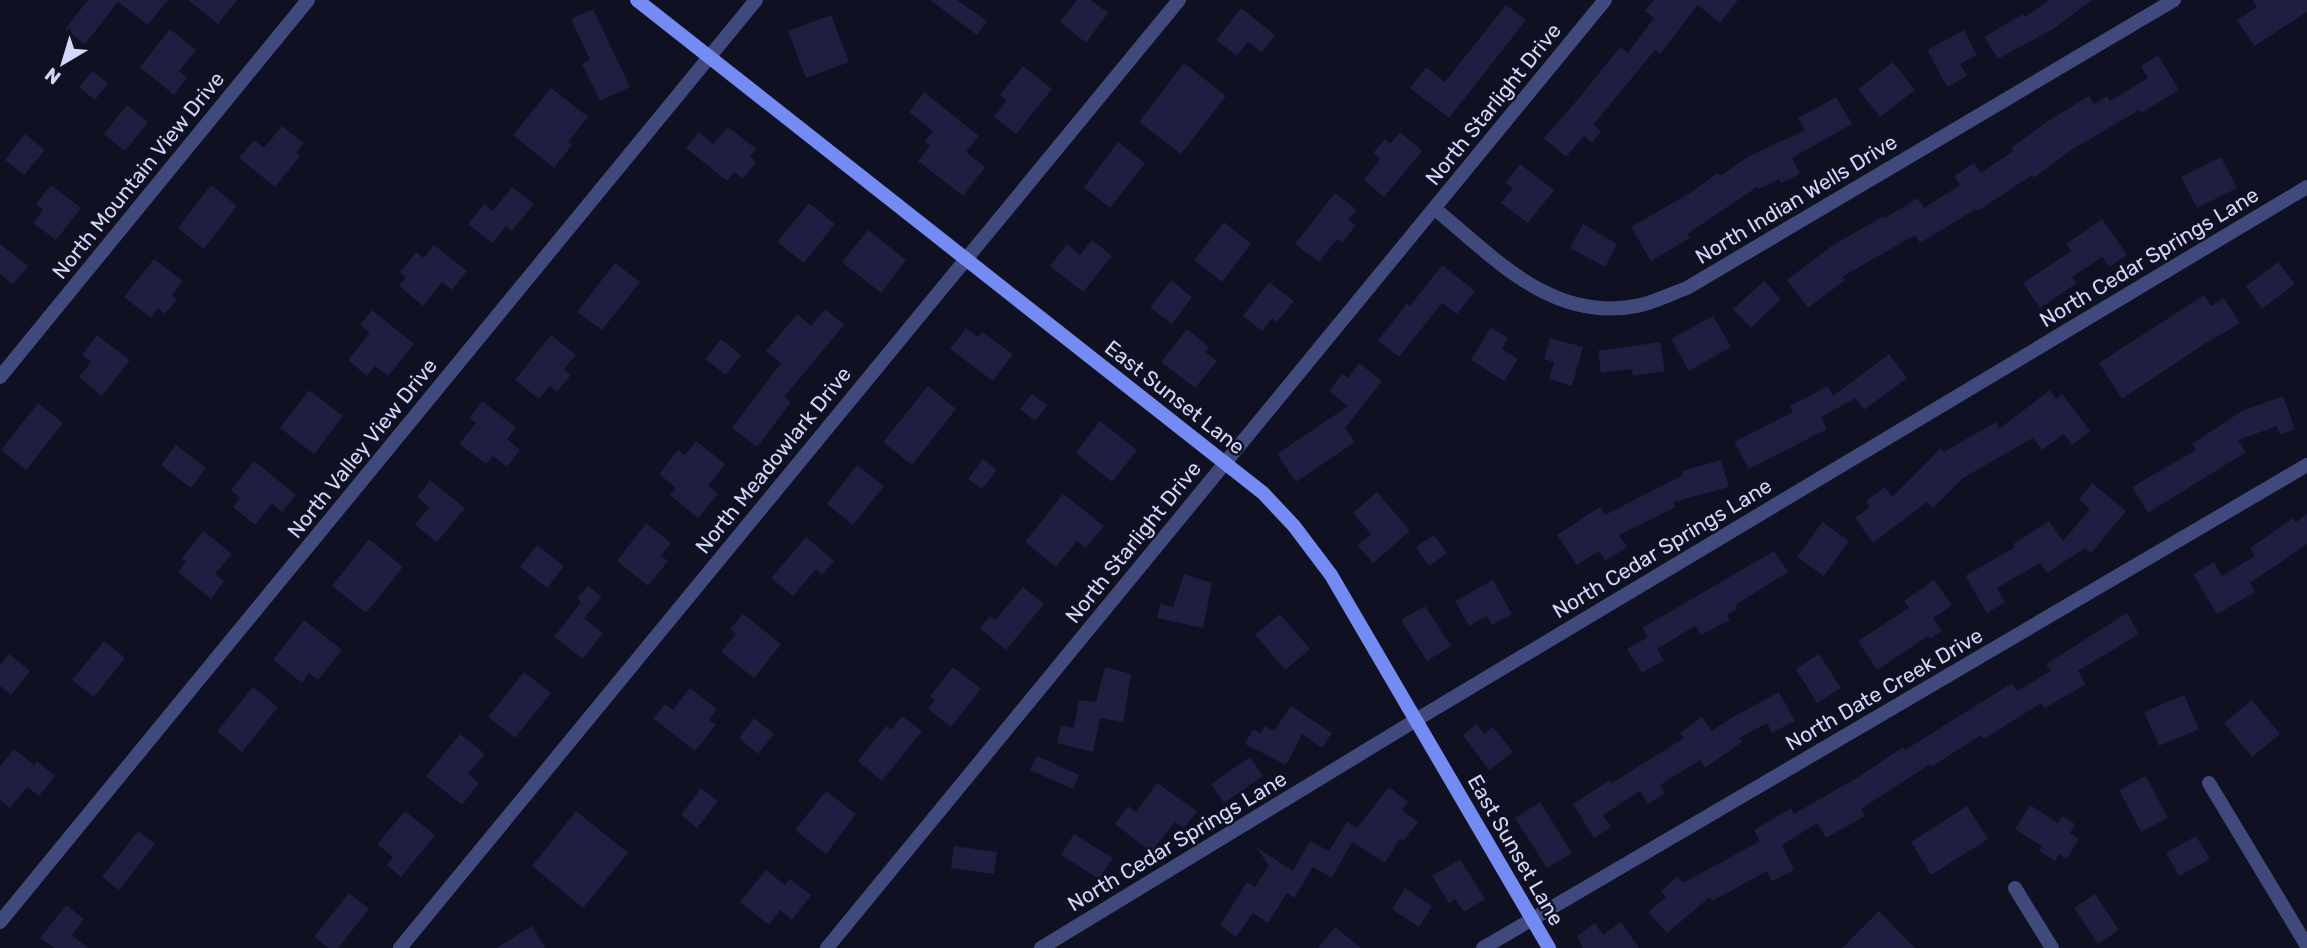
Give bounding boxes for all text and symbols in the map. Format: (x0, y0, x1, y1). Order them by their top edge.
street label: North Starlight Drive (1420, 18, 1566, 190)
north arrow (28, 28, 98, 98)
street label: North Mountain View Drive (46, 66, 230, 284)
street label: North Indian Wells Drive (1691, 129, 1901, 269)
street label: North Cedar Springs Lane (2035, 182, 2263, 332)
street label: East Sunset Lane (1100, 335, 1250, 459)
street label: North Valley View Drive (282, 353, 442, 543)
street label: North Meadowlark Drive (690, 362, 856, 558)
street label: North Starlight Drive (1060, 456, 1206, 628)
street label: North Cedar Springs Lane (1548, 473, 1776, 623)
street label: North Date Creek Drive (1781, 622, 1987, 756)
street label: North Cedar Springs Lane (1063, 766, 1291, 916)
street label: East Sunset Lane (1463, 770, 1569, 930)

